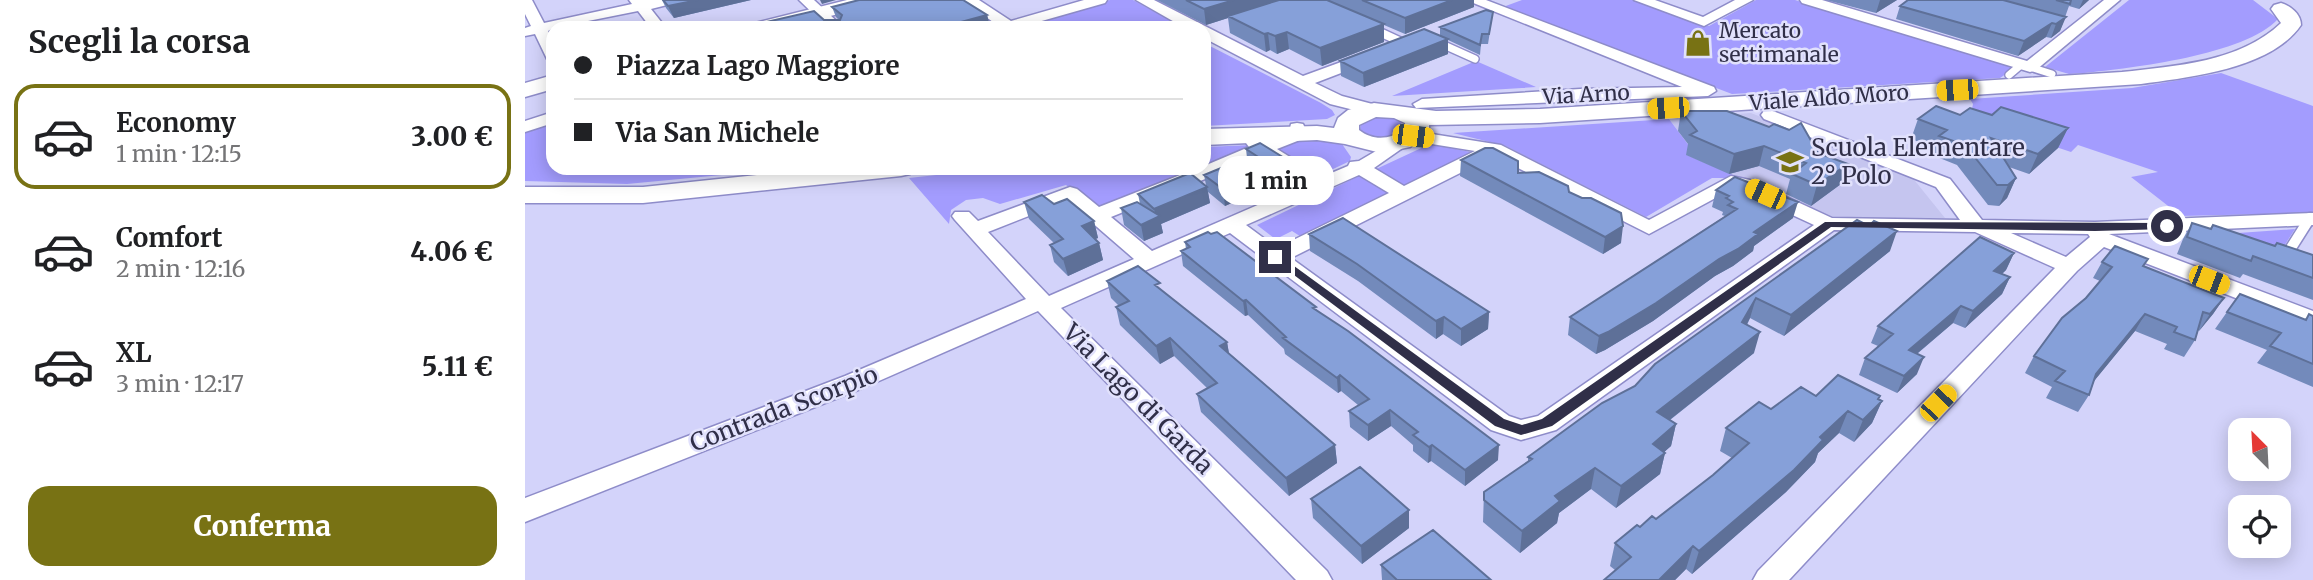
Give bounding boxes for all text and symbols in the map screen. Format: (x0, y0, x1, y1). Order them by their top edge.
place label: Mercato settimanale (1719, 17, 1839, 68)
text: Scegli la corsa (28, 22, 250, 62)
shop icon: Mercato settimanale (1683, 28, 1713, 58)
text: Piazza Lago Maggiore (616, 49, 900, 82)
street label: Viale Aldo Moro (1747, 78, 1910, 117)
car (1936, 78, 1979, 102)
street label: Via Arno (1541, 79, 1630, 110)
car (1647, 96, 1690, 120)
icon: car (32, 105, 95, 168)
text: Economy (116, 106, 236, 139)
text: Via San Michele (616, 116, 819, 149)
text: 3.00 € (411, 120, 493, 153)
car (1391, 123, 1436, 149)
place label: Scuola Elementare 2° Polo (1811, 132, 2025, 191)
text: 1 min · 12:15 (116, 139, 242, 168)
school or university icon: Scuola Elementare 2° Polo (1775, 147, 1805, 177)
callout: 1 min (1217, 156, 1333, 204)
text: 1 min (1244, 166, 1308, 195)
car (1742, 176, 1789, 212)
route start (2151, 210, 2183, 242)
icon: car (32, 220, 95, 283)
text: Comfort (116, 221, 222, 254)
text: 4.06 € (410, 235, 493, 268)
route end (1259, 241, 1291, 273)
text: 2 min · 12:16 (116, 254, 246, 283)
car (2186, 263, 2233, 297)
street label: Via Lago di Garda (1056, 316, 1220, 481)
icon: car (32, 335, 95, 398)
text: XL (116, 336, 152, 369)
text: 5.11 € (422, 350, 493, 383)
street label: Contrada Scorpio (685, 358, 882, 459)
text: 3 min · 12:17 (116, 369, 244, 398)
car (1916, 381, 1961, 425)
north arrow (2228, 418, 2291, 481)
map controls (2228, 418, 2291, 558)
button: Conferma (28, 486, 497, 566)
button: locate (2228, 495, 2291, 558)

